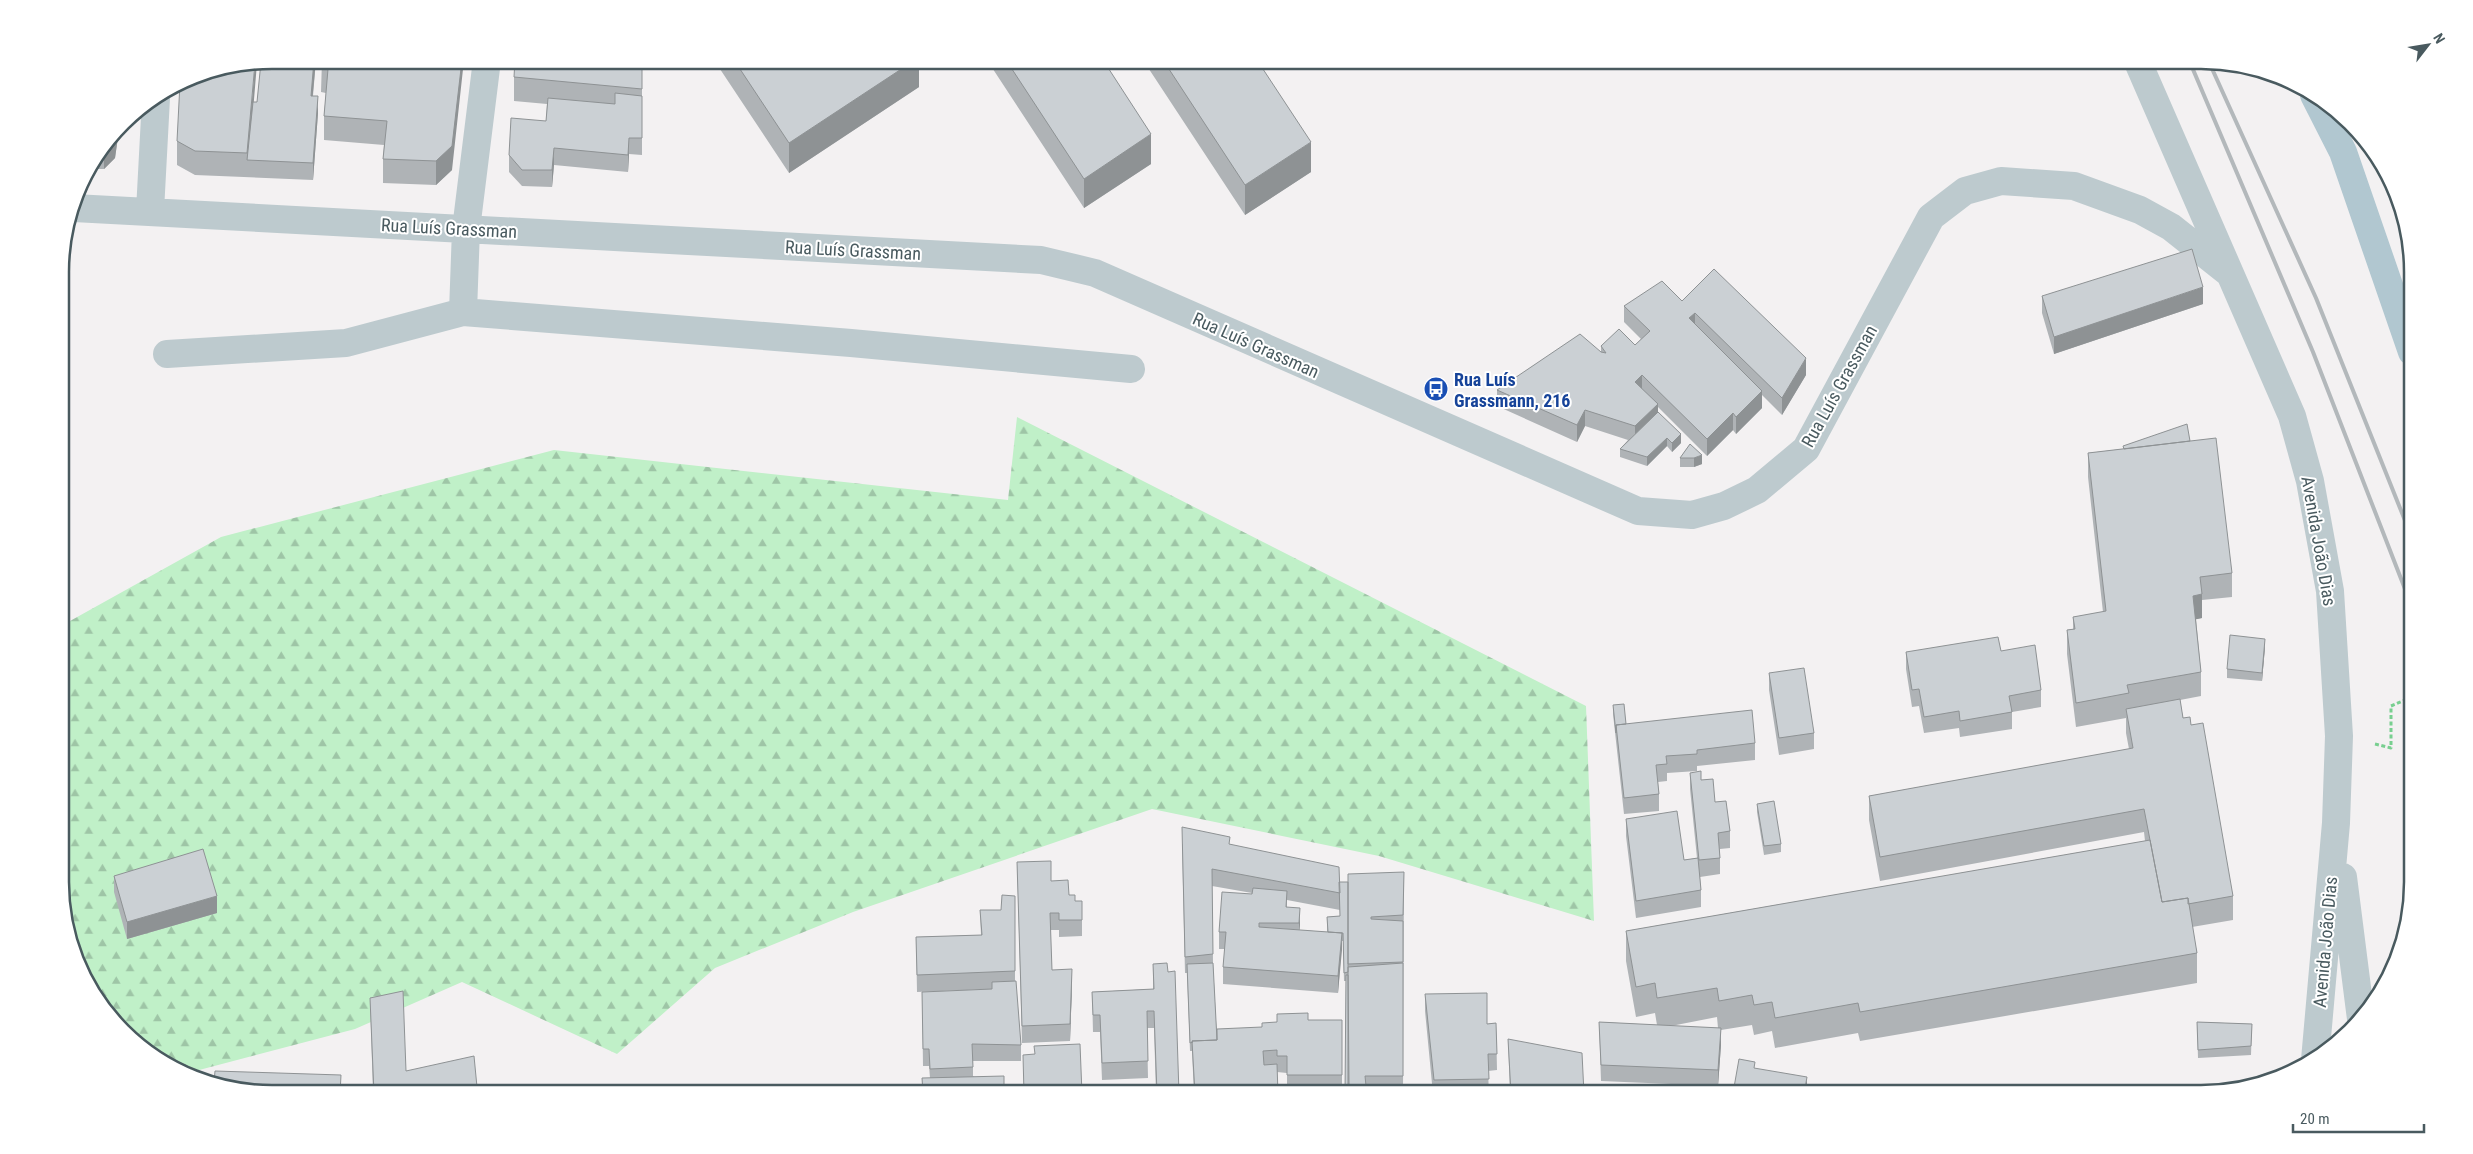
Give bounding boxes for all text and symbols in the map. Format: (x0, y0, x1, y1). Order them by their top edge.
north arrow (2403, 20, 2453, 70)
text: N (2430, 31, 2448, 46)
street label: Rua Luís Grassman (380, 214, 518, 242)
street label: Rua Luís Grassman (784, 236, 922, 264)
street label: Rua Luís Grassman (1190, 308, 1322, 382)
street label: Rua Luís Grassman (1797, 321, 1881, 451)
place label: Rua Luís Grassmann, 216 (1454, 369, 1570, 411)
bus stop icon: Rua Luís Grassmann, 216 (1423, 376, 1449, 402)
street label: Avenida João Dias (2297, 475, 2341, 607)
street label: Avenida João Dias (2309, 876, 2341, 1008)
scale bar (2293, 1102, 2424, 1134)
text: 20 m (2300, 1110, 2330, 1128)

